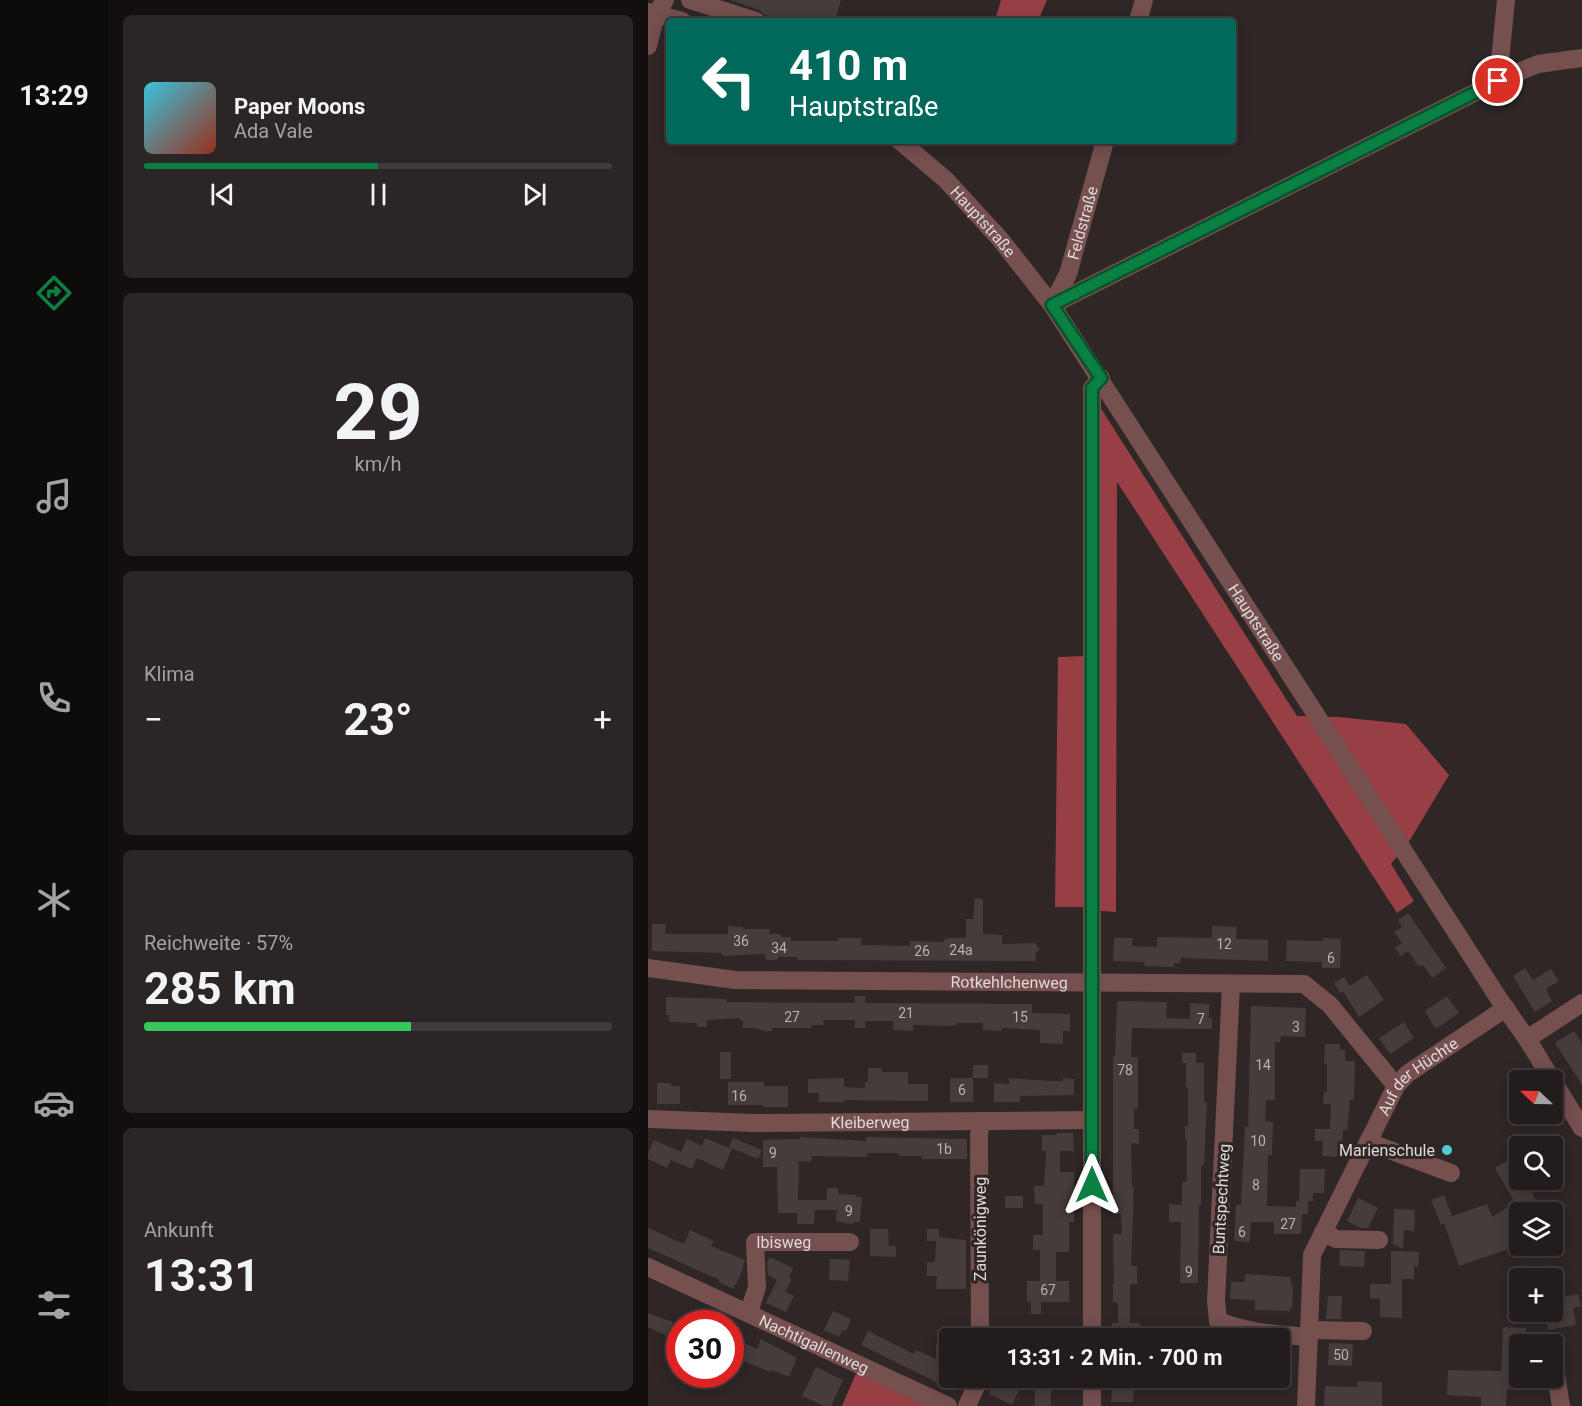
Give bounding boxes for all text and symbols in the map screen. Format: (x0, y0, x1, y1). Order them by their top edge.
text: 410 m (789, 41, 908, 90)
icon: left (690, 42, 768, 120)
pin (1472, 55, 1523, 106)
icon: arrive (1481, 64, 1514, 97)
text: 13:29 (19, 80, 89, 112)
text: Hauptstraße (789, 91, 938, 123)
text: Paper Moons (234, 94, 365, 119)
text: Ada Vale (234, 119, 313, 143)
icon: previous (206, 178, 239, 211)
icon: pause (362, 178, 395, 211)
icon: next (518, 178, 551, 211)
street label: Hauptstraße (946, 182, 1019, 261)
street label: Feldstraße (1063, 184, 1102, 262)
icon: directions (33, 272, 75, 314)
text: 29 (333, 367, 423, 458)
text: km/h (355, 452, 401, 476)
icon: music (33, 475, 75, 517)
street label: Hauptstraße (1224, 580, 1288, 665)
text: Klima (144, 662, 195, 686)
icon: phone (33, 677, 75, 719)
text: 23° (343, 693, 413, 746)
text: − (144, 700, 163, 739)
text: + (593, 700, 612, 739)
icon: climate (33, 879, 75, 921)
text: Reichweite · 57% (144, 931, 293, 955)
house number: 36 (733, 933, 749, 949)
house number: 12 (1216, 936, 1232, 952)
house number: 34 (771, 940, 787, 956)
house number: 24a (949, 942, 973, 958)
house number: 26 (914, 943, 930, 959)
house number: 6 (1327, 950, 1335, 966)
text: 285 km (144, 962, 296, 1015)
street label: Rotkehlchenweg (950, 973, 1068, 992)
house number: 21 (898, 1005, 914, 1021)
house number: 27 (784, 1009, 800, 1025)
house number: 15 (1012, 1009, 1028, 1025)
house number: 7 (1197, 1011, 1205, 1027)
house number: 3 (1292, 1019, 1300, 1035)
street label: Auf der Hüchte (1374, 1034, 1462, 1118)
house number: 14 (1255, 1057, 1271, 1073)
house number: 78 (1117, 1062, 1133, 1078)
north arrow (1509, 1070, 1563, 1124)
map controls (1509, 1070, 1563, 1388)
icon: car (33, 1082, 75, 1124)
house number: 6 (958, 1082, 966, 1098)
house number: 16 (731, 1088, 747, 1104)
street label: Kleiberweg (830, 1113, 909, 1132)
house number: 10 (1250, 1133, 1266, 1149)
button: search (1509, 1136, 1563, 1190)
house number: 1b (936, 1141, 952, 1157)
place label: Marienschule (1339, 1141, 1435, 1160)
street label: Buntspechtweg (1209, 1143, 1234, 1255)
marker: Marienschule (1440, 1143, 1454, 1157)
house number: 9 (769, 1145, 777, 1161)
position arrow (1060, 1153, 1124, 1217)
street label: Zaunkönigweg (971, 1177, 990, 1281)
house number: 8 (1252, 1177, 1260, 1193)
button: layers (1509, 1202, 1563, 1256)
house number: 9 (845, 1203, 853, 1219)
house number: 27 (1280, 1216, 1296, 1232)
text: Ankunft (144, 1218, 214, 1242)
house number: 6 (1238, 1224, 1246, 1240)
street label: Ibisweg (756, 1233, 811, 1252)
text: 13:31 (144, 1249, 260, 1302)
house number: 9 (1185, 1264, 1193, 1280)
button: + (1509, 1268, 1563, 1322)
house number: 67 (1040, 1282, 1056, 1298)
icon: filters (33, 1284, 75, 1326)
speed limit sign: 30 (666, 1310, 744, 1388)
street label: Nachtigallenweg (756, 1311, 872, 1378)
button: − (1509, 1334, 1563, 1388)
text: 13:31 · 2 Min. · 700 m (1006, 1345, 1223, 1370)
house number: 50 (1333, 1347, 1349, 1363)

